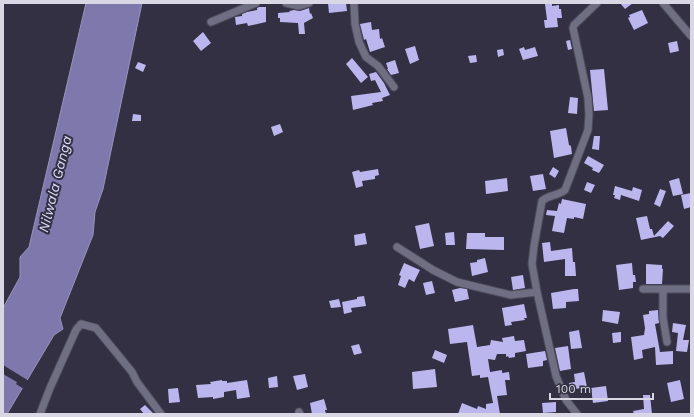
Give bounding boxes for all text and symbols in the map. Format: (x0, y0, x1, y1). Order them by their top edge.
water label: Nilwala Ganga (35, 134, 75, 234)
scale bar (550, 375, 653, 401)
text: 100 m (556, 382, 591, 396)

